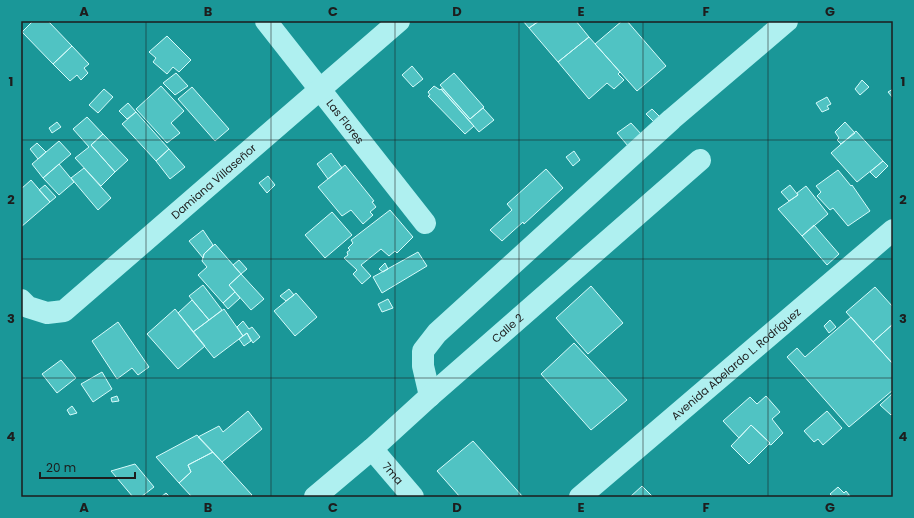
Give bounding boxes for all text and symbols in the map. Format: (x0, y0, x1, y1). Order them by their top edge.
text: A (79, 2, 89, 21)
text: B (204, 2, 213, 21)
text: C (328, 2, 338, 21)
text: D (452, 2, 462, 21)
text: E (577, 2, 585, 21)
text: F (702, 2, 710, 21)
text: G (825, 2, 835, 21)
text: 1 (9, 72, 13, 91)
text: 1 (901, 72, 905, 91)
street label: Las Flores (323, 96, 368, 148)
street label: Damiana Villaseñor (168, 140, 260, 223)
text: 2 (7, 190, 15, 209)
text: 2 (899, 190, 907, 209)
street label: Avenida Abelardo L. Rodríguez (668, 304, 804, 424)
text: 3 (7, 309, 15, 328)
text: 3 (899, 309, 907, 328)
street label: Calle 2 (488, 310, 527, 347)
text: 4 (7, 427, 16, 446)
text: 4 (899, 427, 908, 446)
scale bar (40, 454, 135, 480)
text: 20 m (46, 459, 76, 476)
street label: 7ma (379, 459, 407, 488)
text: A (79, 498, 89, 517)
text: B (204, 498, 213, 517)
text: C (328, 498, 338, 517)
text: D (452, 498, 462, 517)
text: E (577, 498, 585, 517)
text: F (702, 498, 710, 517)
text: G (825, 498, 835, 517)

